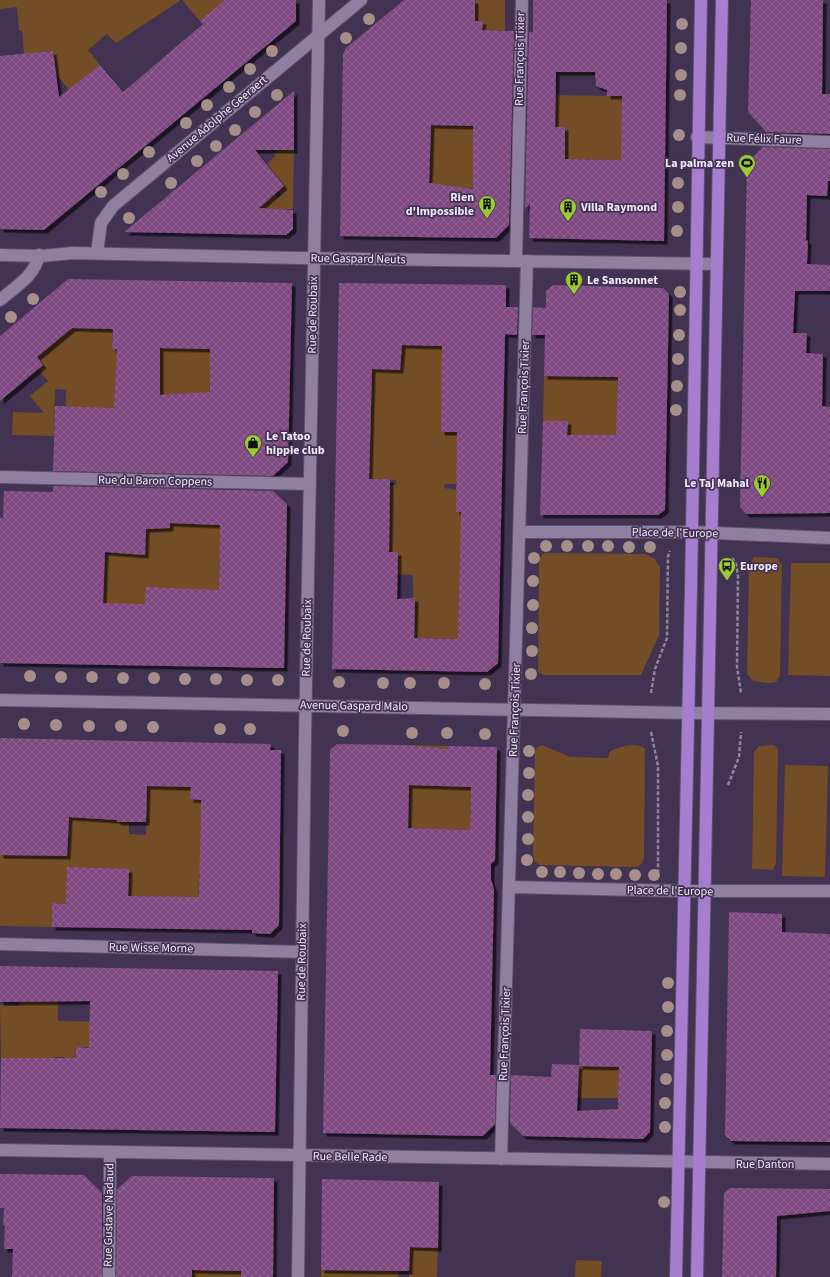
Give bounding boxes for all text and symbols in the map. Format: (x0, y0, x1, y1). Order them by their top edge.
street label: Rue François Tixier (511, 11, 529, 106)
street label: Avenue Adolphe Geeraert (163, 72, 271, 166)
street label: Rue Félix Faure (726, 129, 802, 149)
sports icon: La palma zen (737, 153, 757, 178)
place label: La palma zen (665, 155, 734, 172)
place label: Rien d'Impossible (406, 189, 474, 220)
building icon: Rien d'Impossible (477, 194, 497, 219)
building icon: Villa Raymond (558, 197, 578, 222)
place label: Villa Raymond (580, 199, 657, 216)
street label: Rue Gaspard Neuts (310, 250, 406, 268)
building icon: Le Sansonnet (564, 270, 584, 295)
place label: Le Sansonnet (587, 272, 658, 289)
street label: Rue de Roubaix (304, 276, 322, 354)
street label: Rue François Tixier (514, 339, 534, 434)
place label: Le Tatoo hippie club (266, 428, 325, 459)
shop icon: Le Tatoo hippie club (243, 433, 263, 458)
street label: Rue du Baron Coppens (98, 472, 212, 490)
restaurant icon: Le Taj Mahal (752, 473, 772, 498)
place label: Le Taj Mahal (684, 475, 750, 492)
street label: Place de l'Europe (632, 524, 718, 542)
bus stop icon: Europe (717, 556, 737, 581)
place label: Europe (740, 558, 778, 575)
street label: Rue de Roubaix (298, 599, 316, 677)
street label: Rue François Tixier (505, 662, 525, 757)
street label: Avenue Gaspard Malo (300, 697, 408, 715)
street label: Place de l'Europe (627, 882, 713, 900)
street label: Rue de Roubaix (293, 923, 311, 1001)
street label: Rue Wisse Morne (109, 939, 193, 957)
street label: Rue François Tixier (495, 986, 515, 1081)
street label: Rue Belle Rade (313, 1148, 388, 1166)
street label: Rue Danton (736, 1156, 794, 1173)
street label: Rue Gustave Nadaud (100, 1163, 118, 1267)

